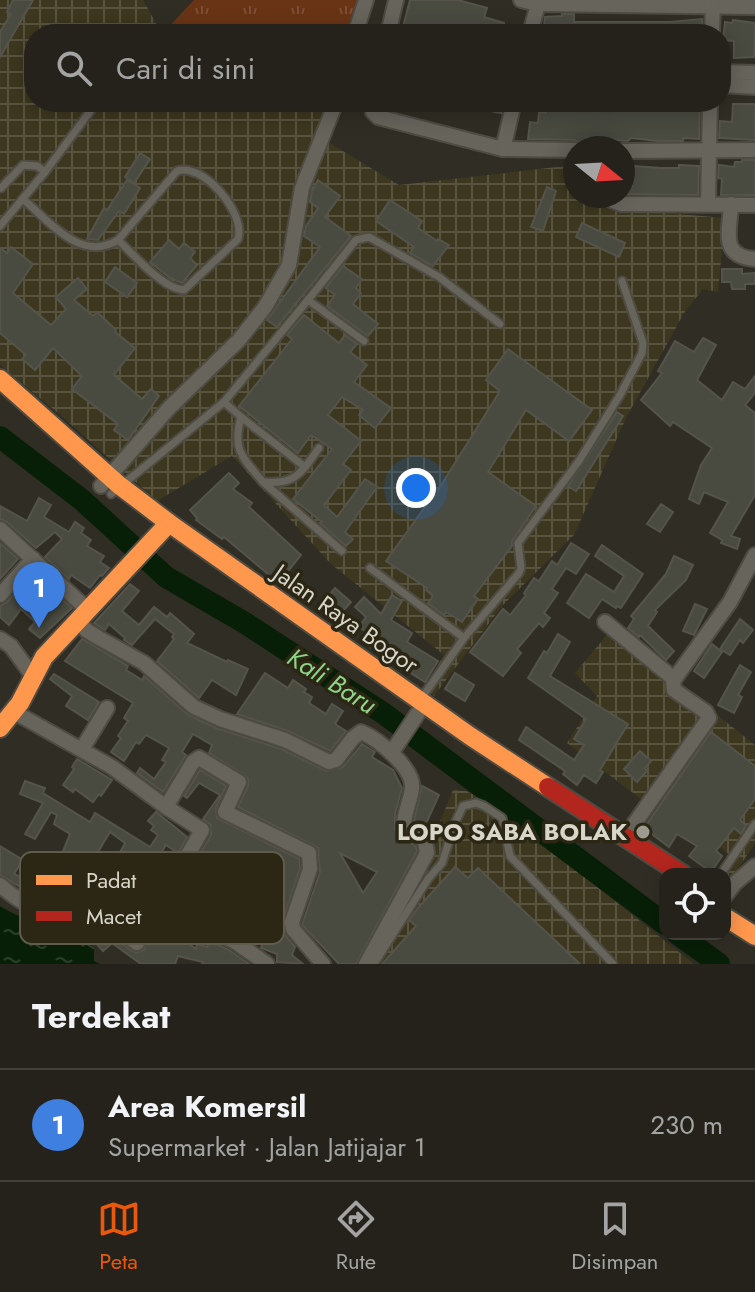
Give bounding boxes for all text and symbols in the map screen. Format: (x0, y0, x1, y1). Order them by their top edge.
search box (24, 24, 731, 112)
icon: search (52, 46, 96, 90)
text: Cari di sini (116, 47, 255, 90)
north arrow (563, 136, 635, 208)
your location (396, 468, 436, 508)
street label: Jalan Raya Bogor (264, 554, 427, 682)
pin: 1 (13, 562, 65, 628)
water label: Kali Baru (280, 639, 384, 723)
place label: LOPO SABA BOLAK (397, 814, 627, 849)
marker: LOPO SABA BOLAK (634, 823, 652, 841)
legend (20, 852, 284, 944)
text: Padat (86, 864, 137, 896)
map controls (659, 868, 731, 940)
button: locate (659, 868, 731, 940)
text: Macet (86, 900, 142, 932)
text: Terdekat (32, 992, 170, 1041)
text: Area Komersil (108, 1085, 306, 1128)
text: 1 (51, 1106, 65, 1144)
text: 230 m (650, 1106, 723, 1144)
text: Supermarket · Jalan Jatijajar 1 (108, 1128, 426, 1166)
tab: Peta (97, 1197, 141, 1277)
tab: Rute (334, 1197, 378, 1277)
tab: Disimpan (571, 1197, 658, 1277)

